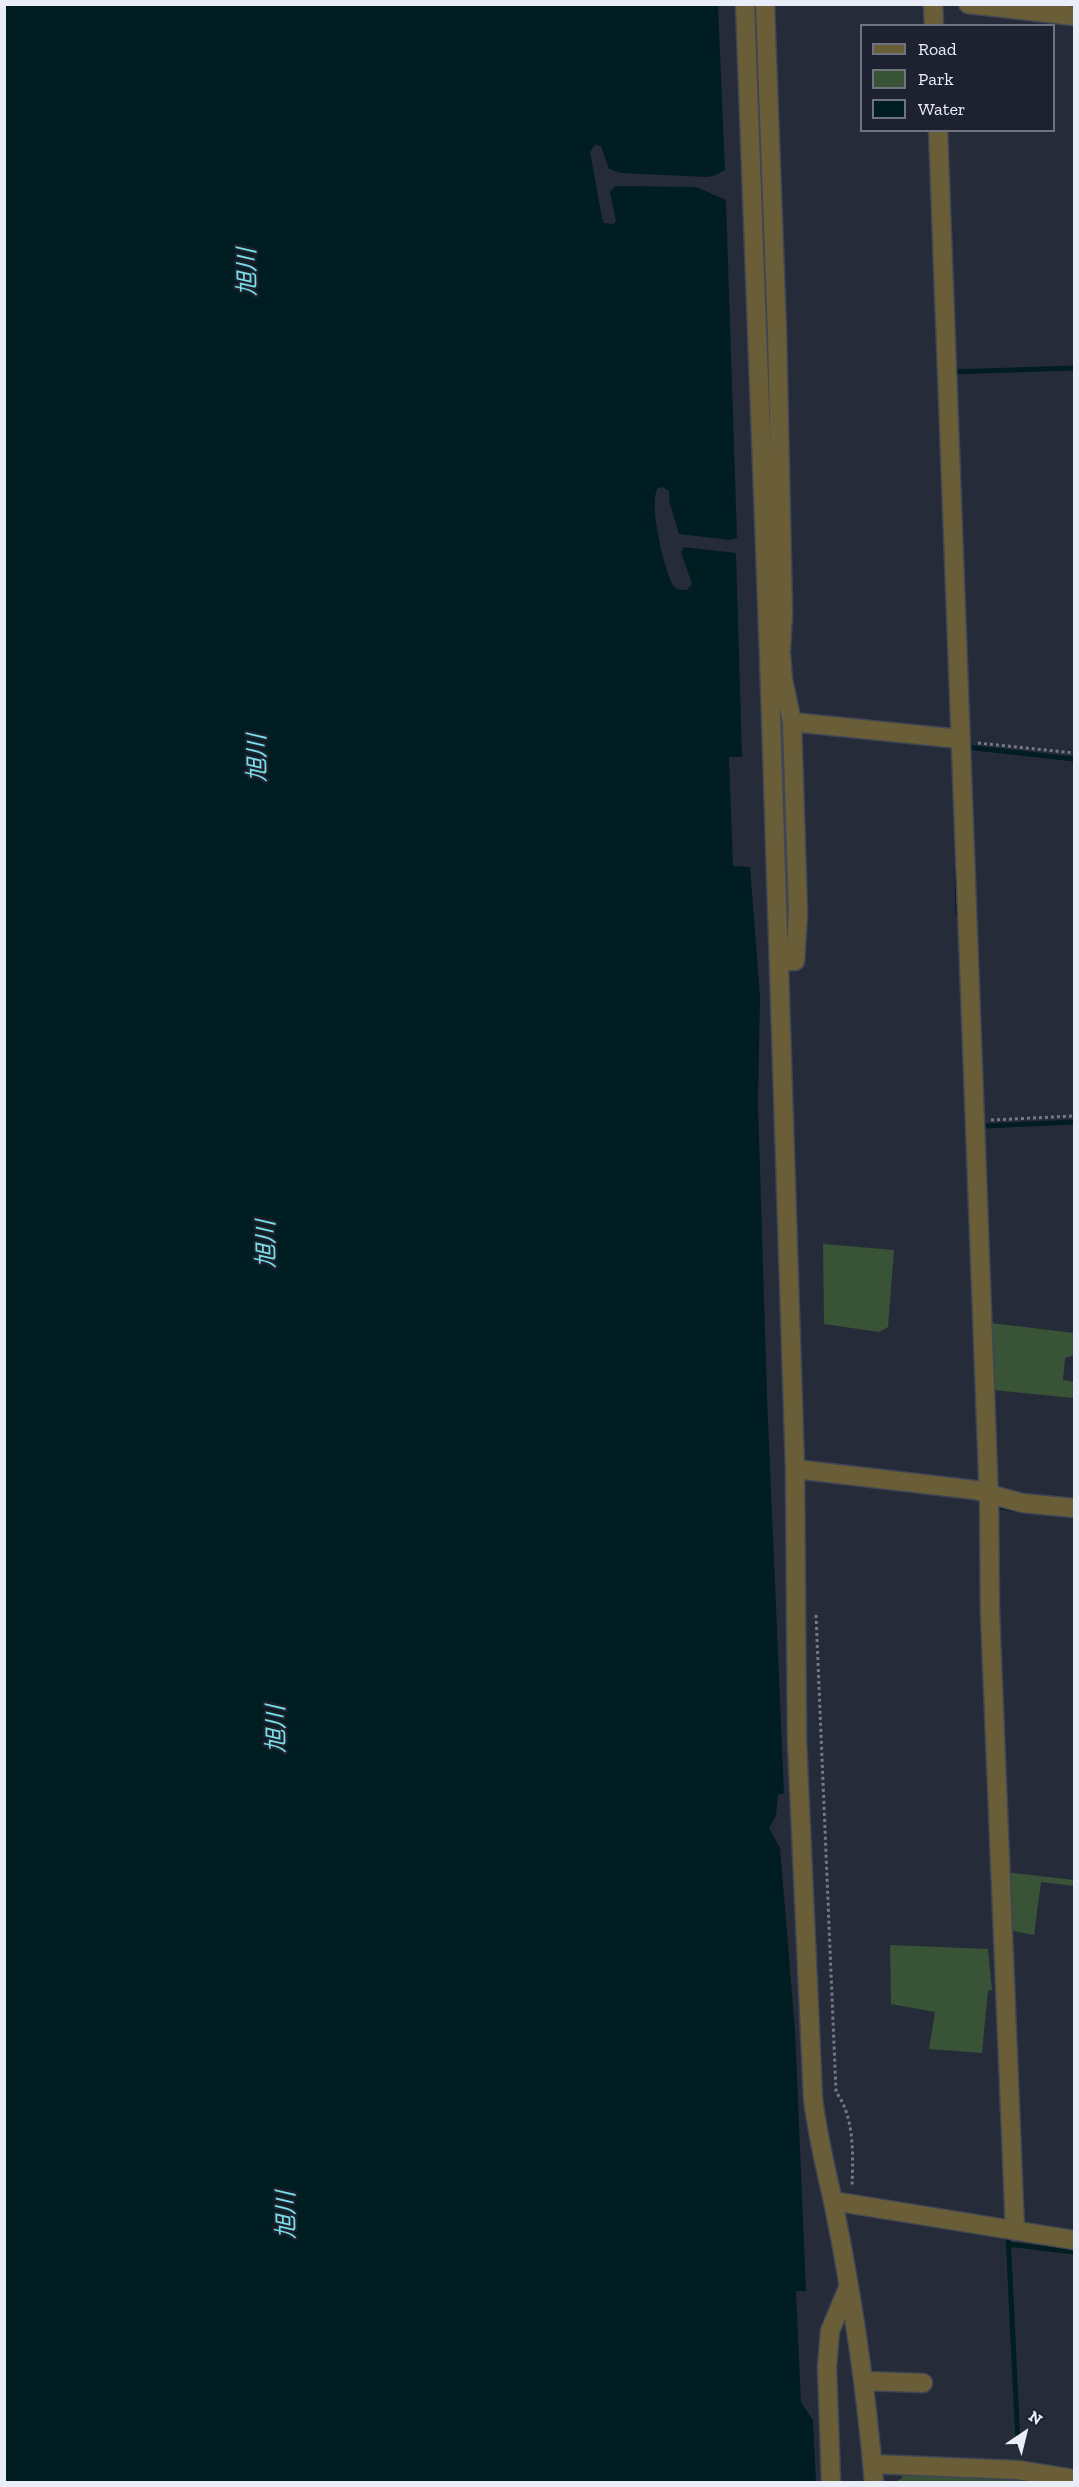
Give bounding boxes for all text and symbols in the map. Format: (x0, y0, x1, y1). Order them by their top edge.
legend (860, 24, 1055, 132)
text: Road (918, 38, 957, 60)
text: Park (918, 68, 954, 90)
text: Water (918, 98, 965, 120)
water label: 旭川 (233, 248, 263, 296)
water label: 旭川 (243, 734, 273, 782)
water label: 旭川 (252, 1220, 282, 1268)
water label: 旭川 (262, 1705, 292, 1753)
water label: 旭川 (272, 2191, 302, 2239)
north arrow (995, 2403, 1055, 2463)
text: N (1025, 2407, 1046, 2429)

